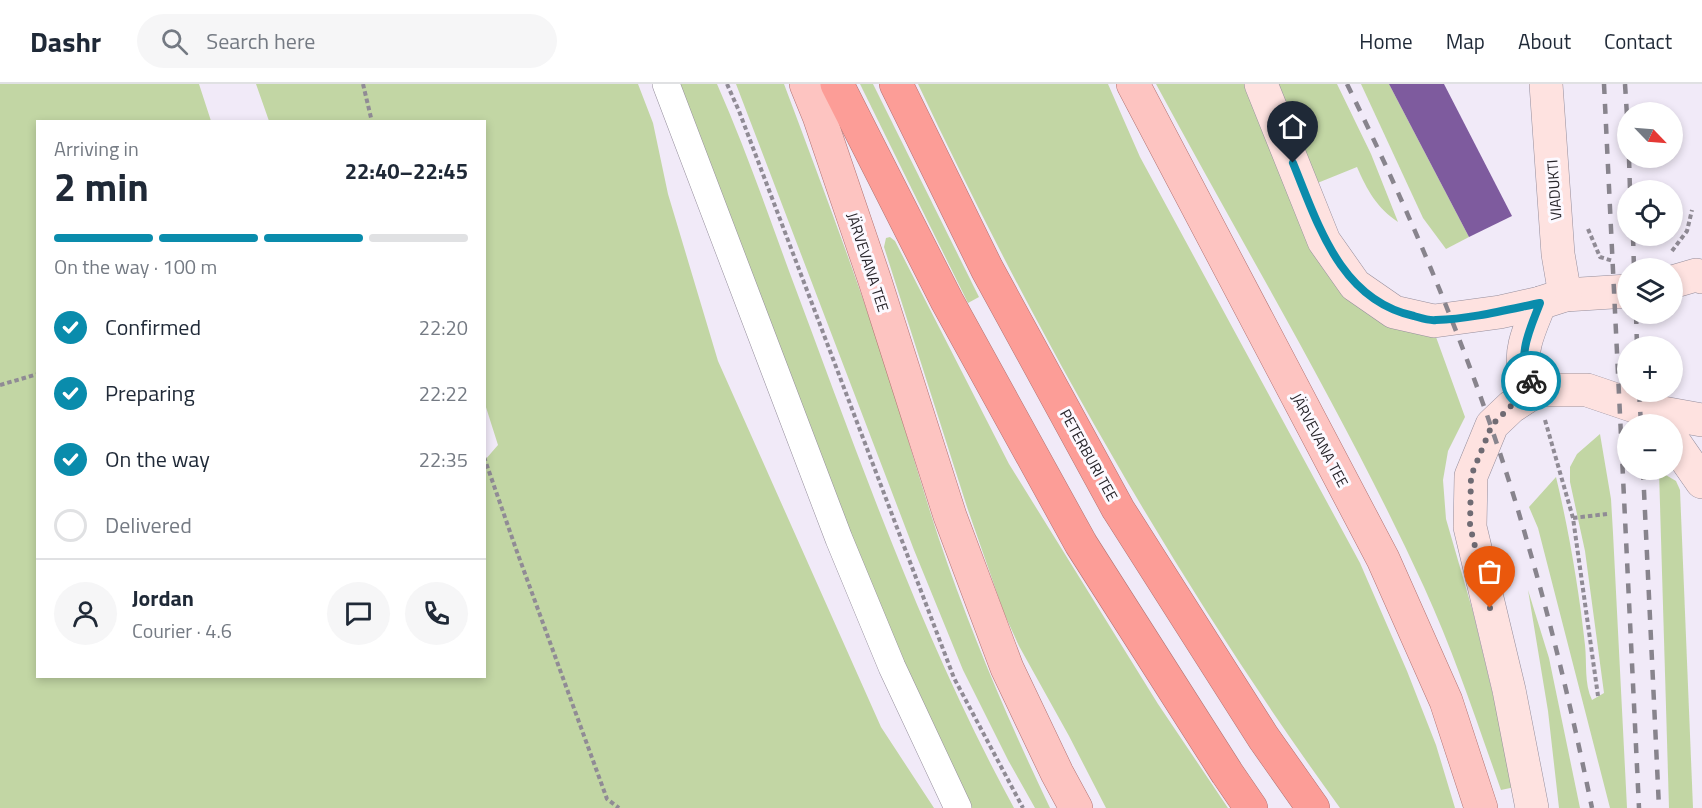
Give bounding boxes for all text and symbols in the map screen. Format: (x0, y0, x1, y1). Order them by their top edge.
search box (137, 14, 557, 68)
text: Dashr (30, 20, 101, 63)
text: Search here (206, 24, 315, 58)
icon: search (158, 25, 191, 58)
text: Home (1359, 25, 1413, 57)
text: Map (1446, 25, 1485, 57)
text: About (1518, 25, 1571, 57)
text: Contact (1604, 25, 1672, 57)
pin (1267, 101, 1318, 163)
north arrow (1617, 102, 1683, 168)
map controls (1617, 102, 1683, 480)
icon: home (1276, 110, 1309, 143)
text: Arriving in (54, 133, 139, 164)
text: 22:40–22:45 (345, 154, 468, 188)
text: 2 min (54, 157, 149, 216)
street label: VIADUKTI (1540, 159, 1568, 221)
button: locate (1617, 180, 1683, 246)
street label: JÄRVEVANA TEE (841, 209, 895, 315)
text: On the way · 100 m (54, 251, 217, 282)
button: layers (1617, 258, 1683, 324)
text: Confirmed (105, 310, 201, 344)
icon: check (54, 311, 87, 344)
text: 22:20 (419, 312, 468, 343)
button: + (1617, 336, 1683, 402)
courier (1501, 351, 1561, 411)
icon: bike (1515, 365, 1548, 398)
text: Preparing (105, 376, 195, 410)
icon: check (54, 377, 87, 410)
text: 22:22 (419, 378, 468, 409)
street label: JÄRVEVANA TEE (1286, 389, 1354, 491)
street label: PETERBURI TEE (1054, 405, 1124, 505)
button: − (1617, 414, 1683, 480)
text: On the way (105, 442, 210, 476)
icon: check (54, 443, 87, 476)
text: 22:35 (419, 444, 468, 475)
text: Delivered (105, 508, 192, 542)
pin (1464, 546, 1515, 608)
icon: bag (1473, 555, 1506, 588)
text: Jordan (132, 581, 194, 615)
button: person (54, 582, 117, 645)
button: chat (327, 582, 390, 645)
button: phone (405, 582, 468, 645)
text: Courier · 4.6 (132, 615, 232, 646)

